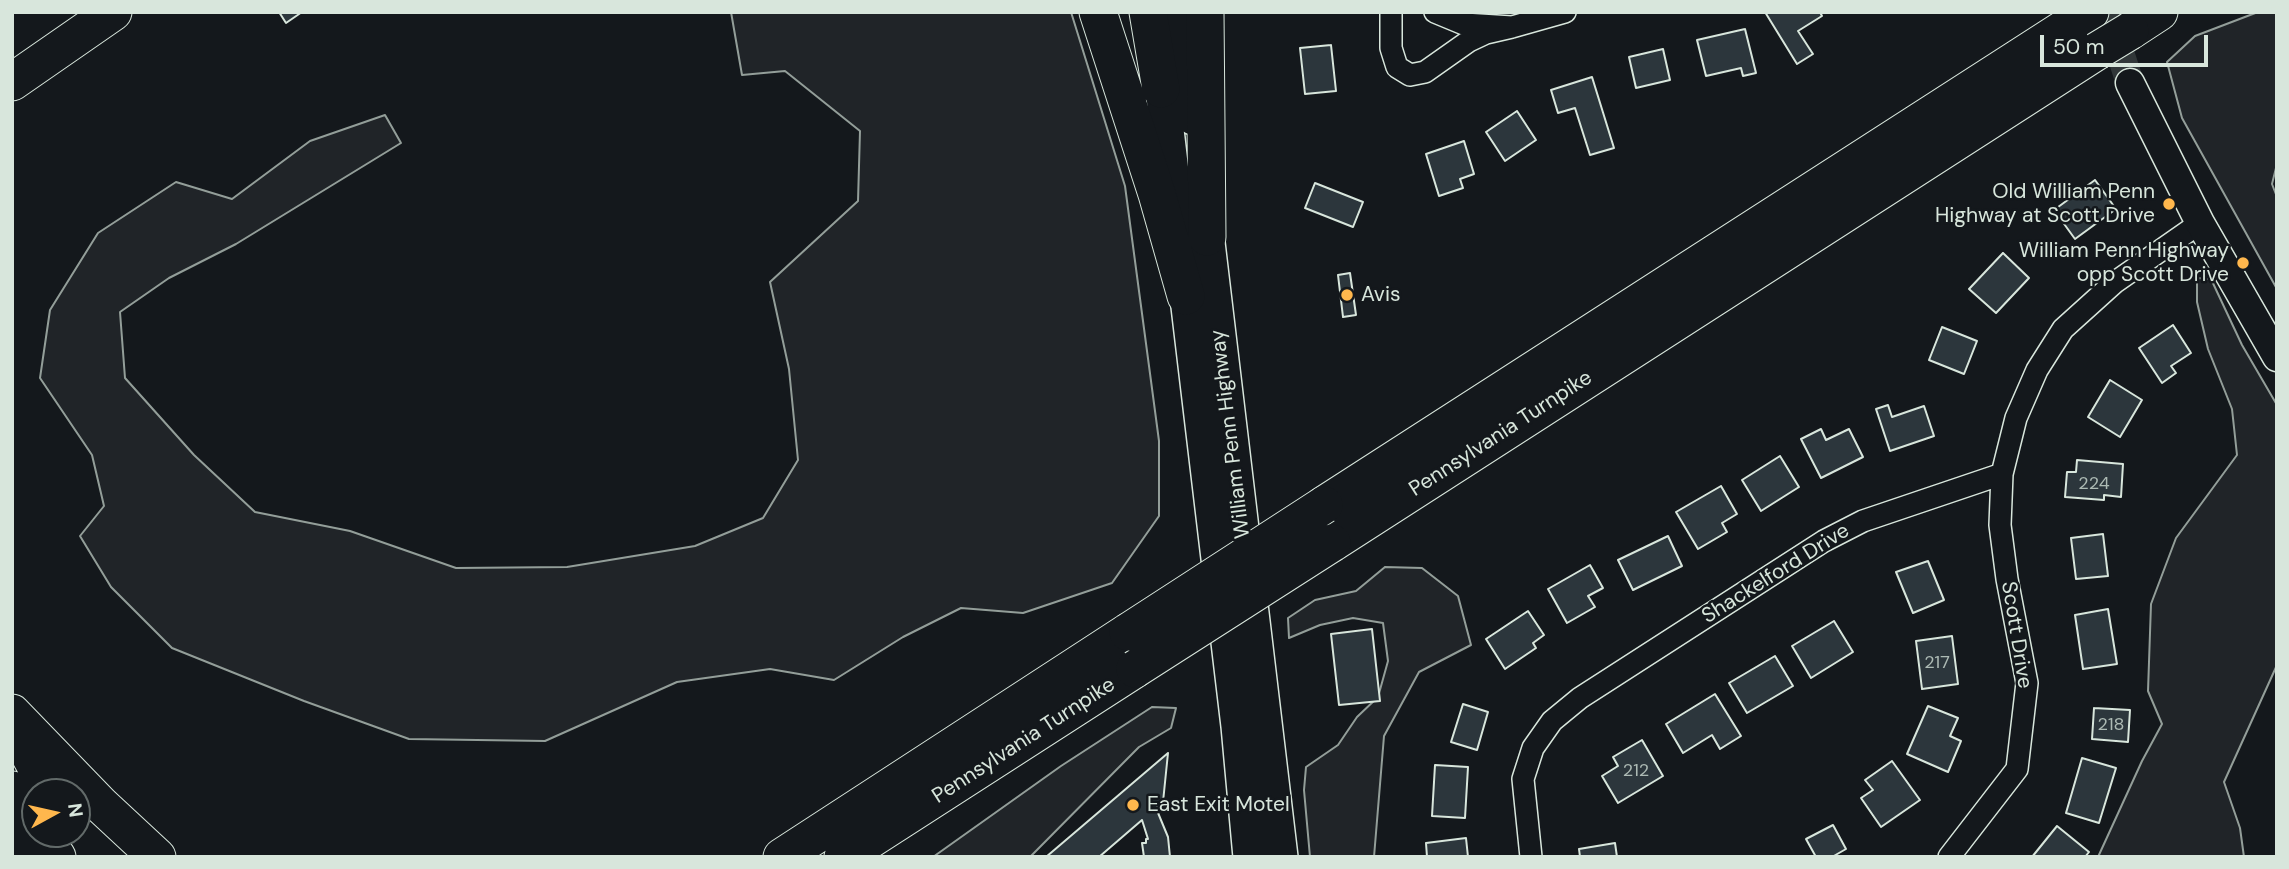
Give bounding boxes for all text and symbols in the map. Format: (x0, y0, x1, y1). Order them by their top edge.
scale bar (2044, 21, 2212, 65)
text: 50 m (2053, 33, 2104, 61)
place label: Old William Penn Highway at Scott Drive (1935, 179, 2155, 229)
marker: Old William Penn Highway at Scott Drive (2161, 196, 2177, 212)
place label: William Penn Highway opp Scott Drive (2019, 238, 2229, 288)
marker: William Penn Highway opp Scott Drive (2235, 255, 2251, 271)
place label: Avis (1361, 282, 1401, 308)
marker: Avis (1339, 287, 1355, 303)
street label: William Penn Highway (1206, 328, 1256, 540)
street label: Pennsylvania Turnpike (1405, 366, 1597, 502)
house number: 224 (2078, 473, 2110, 495)
street label: Shackelford Drive (1698, 518, 1854, 630)
street label: Scott Drive (1995, 580, 2037, 690)
house number: 217 (1924, 652, 1950, 674)
street label: Pennsylvania Turnpike (928, 673, 1120, 809)
house number: 218 (2098, 714, 2124, 736)
house number: 212 (1623, 760, 1649, 782)
north arrow (21, 778, 91, 848)
place label: East Exit Motel (1147, 792, 1290, 818)
marker: East Exit Motel (1125, 797, 1141, 813)
text: N (62, 802, 89, 819)

